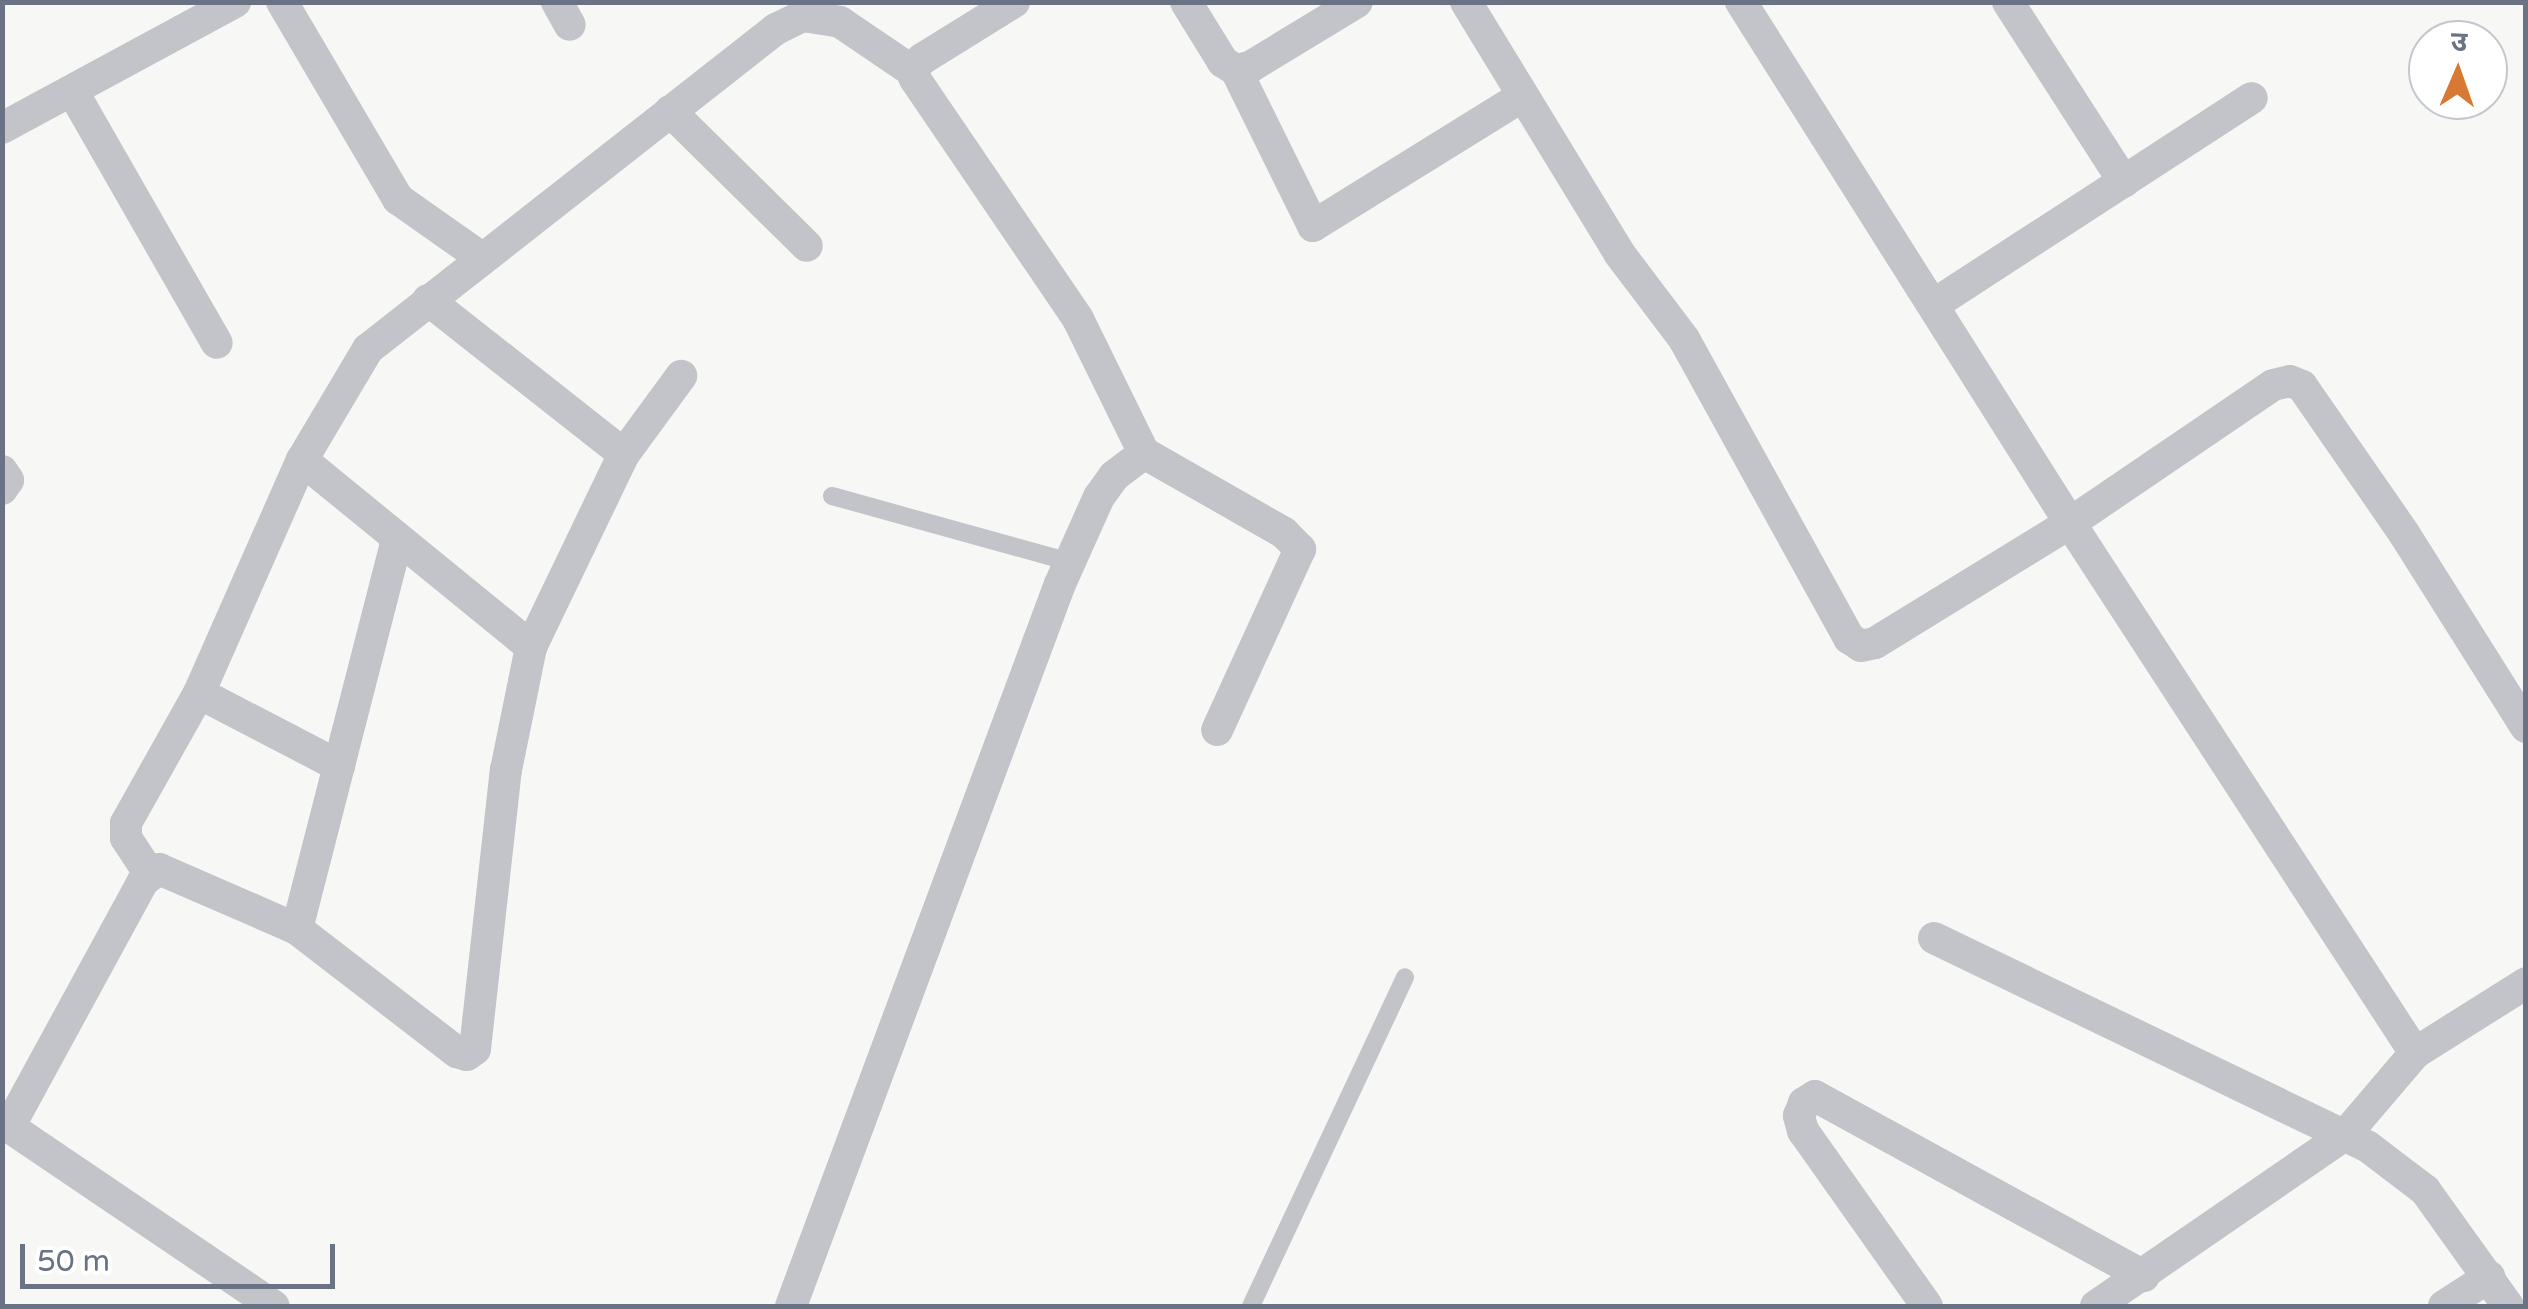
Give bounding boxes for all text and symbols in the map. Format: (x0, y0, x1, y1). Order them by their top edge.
north arrow (2408, 20, 2508, 120)
text: उ (2450, 25, 2468, 59)
scale bar (25, 1224, 340, 1286)
text: 50 m (37, 1243, 110, 1280)

